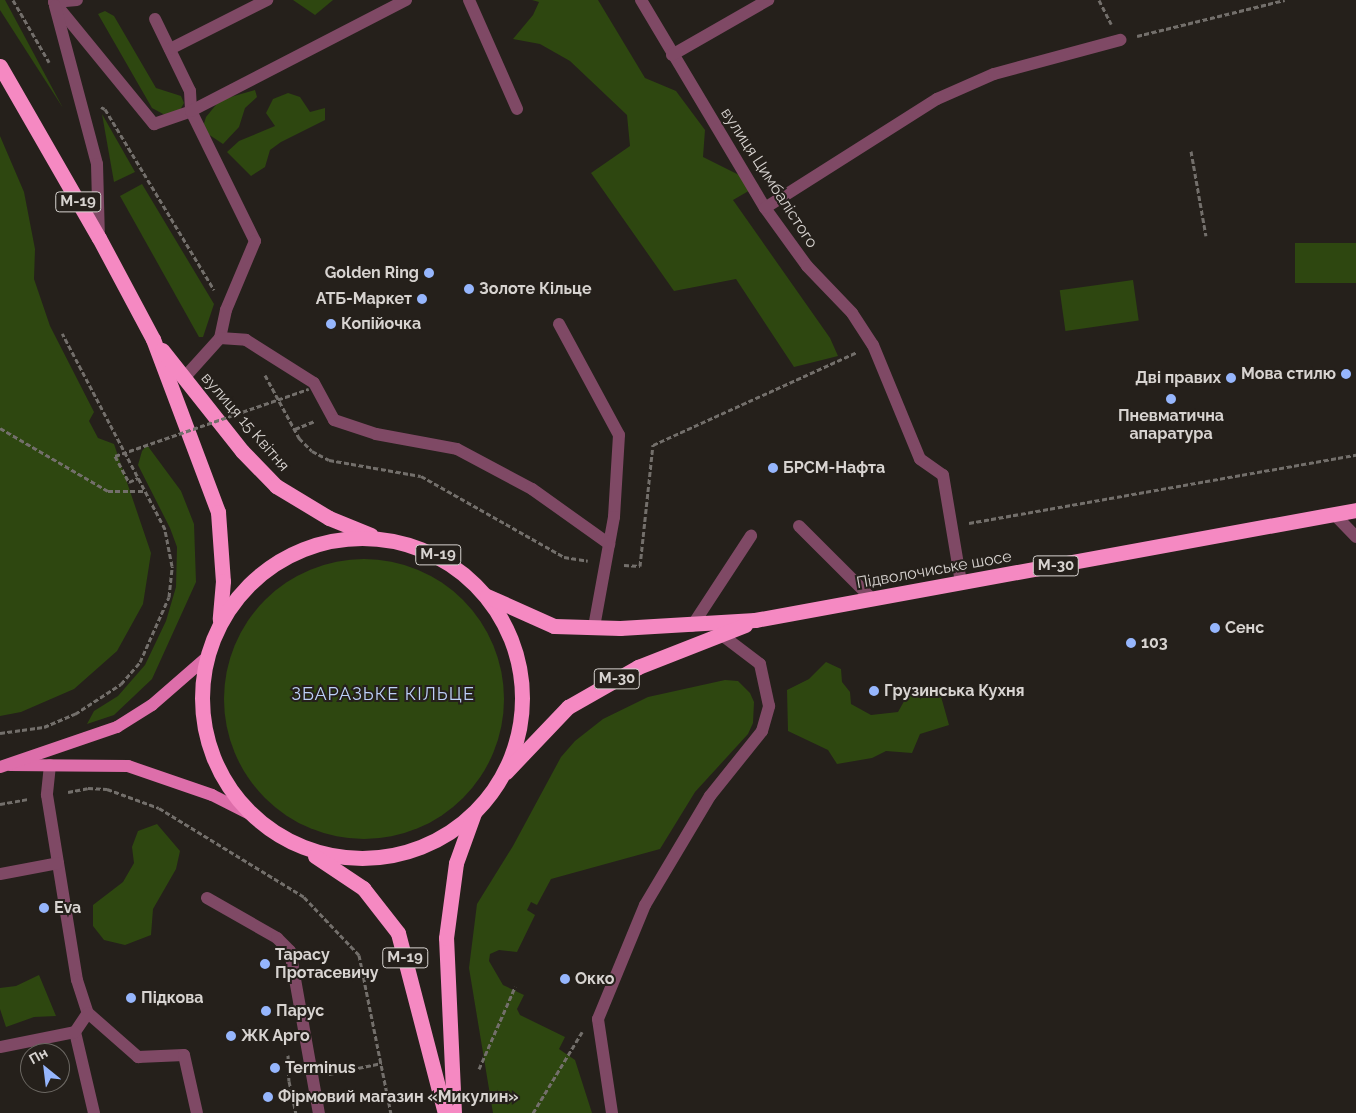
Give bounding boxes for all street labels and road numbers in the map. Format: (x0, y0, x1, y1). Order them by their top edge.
street label: вулиця Цимбалістого (717, 104, 821, 252)
road number: М-19 (54, 190, 102, 214)
street label: вулиця 15 Квітня (197, 369, 293, 475)
road number: М-19 (414, 542, 462, 568)
street label: Підволочиське шосе (855, 547, 1013, 593)
road number: М-30 (1032, 554, 1080, 578)
road number: М-30 (593, 666, 641, 692)
road number: М-19 (381, 946, 429, 970)

